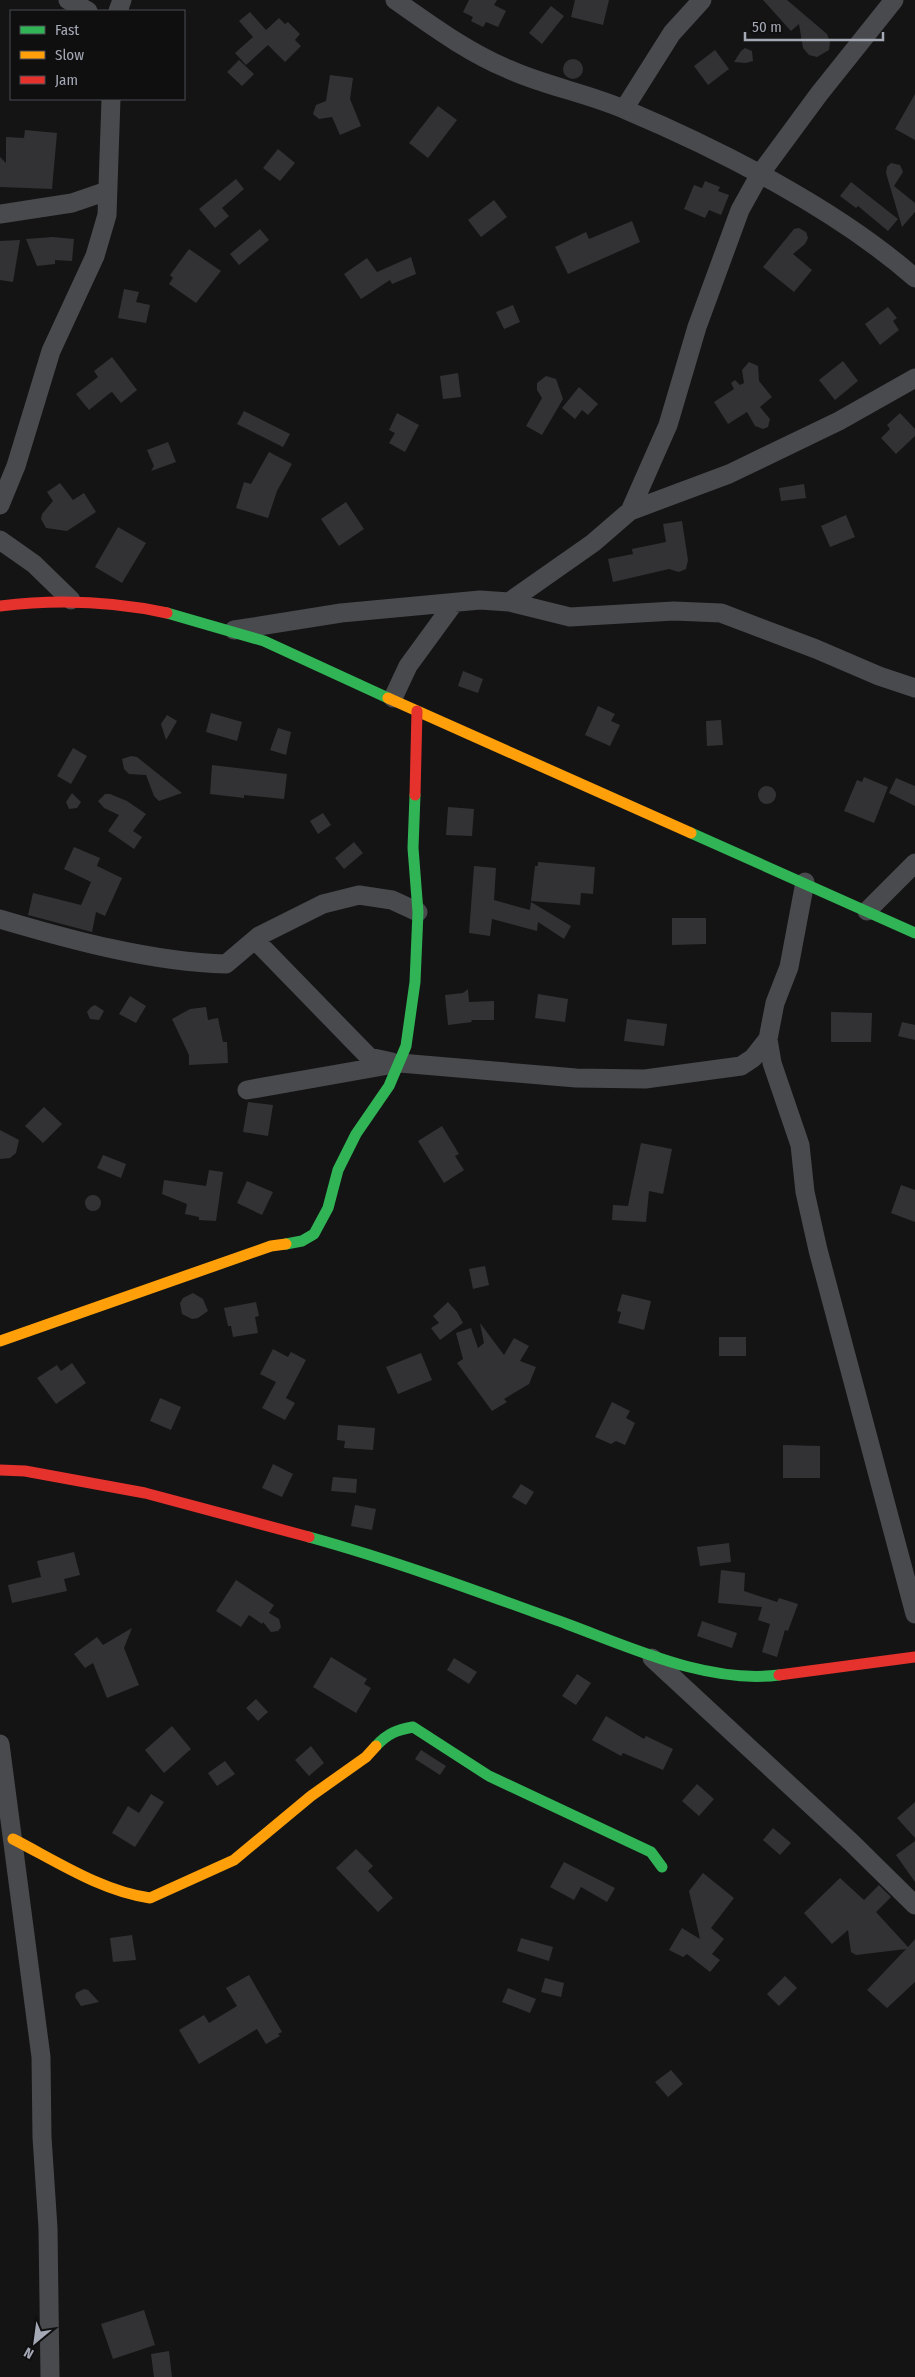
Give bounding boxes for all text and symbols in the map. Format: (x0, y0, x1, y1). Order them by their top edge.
legend (10, 10, 185, 100)
scale bar (745, 10, 882, 42)
text: 50 m (752, 18, 782, 36)
text: Fast (55, 21, 79, 39)
text: Slow (55, 46, 84, 64)
text: Jam (55, 71, 78, 89)
north arrow (10, 2317, 60, 2367)
text: N (21, 2343, 37, 2362)

